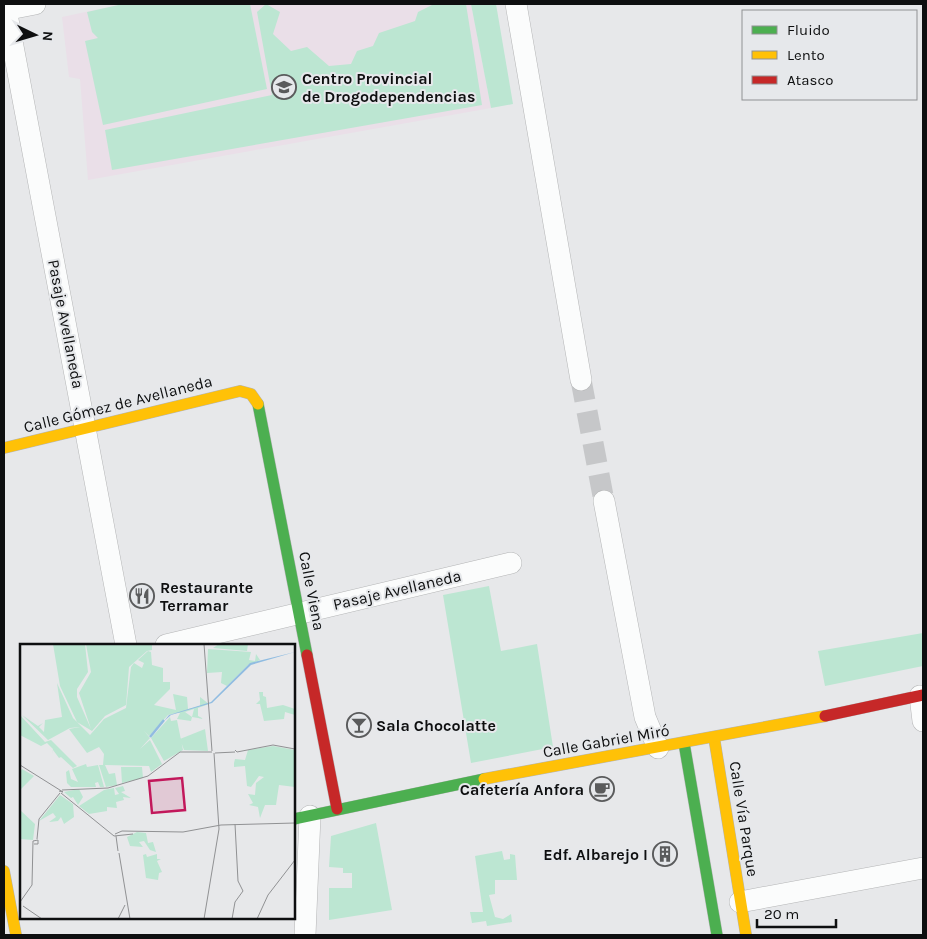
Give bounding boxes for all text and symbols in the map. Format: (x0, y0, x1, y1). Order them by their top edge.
north arrow (10, 10, 60, 60)
legend (742, 10, 917, 100)
text: Fluido (787, 21, 830, 39)
text: N (39, 30, 56, 42)
text: Lento (787, 46, 825, 64)
place label: Centro Provincial de Drogodependencias (302, 69, 475, 106)
text: Atasco (787, 71, 833, 89)
school or university icon: Centro Provincial de Drogodependencias (271, 74, 297, 100)
street label: Pasaje Avellaneda (44, 258, 88, 390)
street label: Calle Gómez de Avellaneda (22, 371, 214, 437)
street label: Calle Viena (295, 550, 329, 632)
street label: Pasaje Avellaneda (331, 566, 463, 614)
place label: Restaurante Terramar (160, 578, 253, 615)
restaurant icon: Restaurante Terramar (129, 583, 155, 609)
inset map (20, 644, 295, 919)
bar icon: Sala Chocolatte (346, 712, 372, 738)
place label: Sala Chocolatte (376, 716, 496, 735)
street label: Calle Gabriel Miró (541, 721, 671, 761)
street label: Calle Vía Parque (725, 760, 763, 878)
cafe icon: Cafetería Anfora (589, 776, 615, 802)
place label: Cafetería Anfora (460, 780, 584, 799)
building icon: Edf. Albarejo I (652, 841, 678, 867)
place label: Edf. Albarejo I (543, 845, 648, 864)
scale bar (757, 896, 836, 928)
text: 20 m (764, 905, 799, 923)

